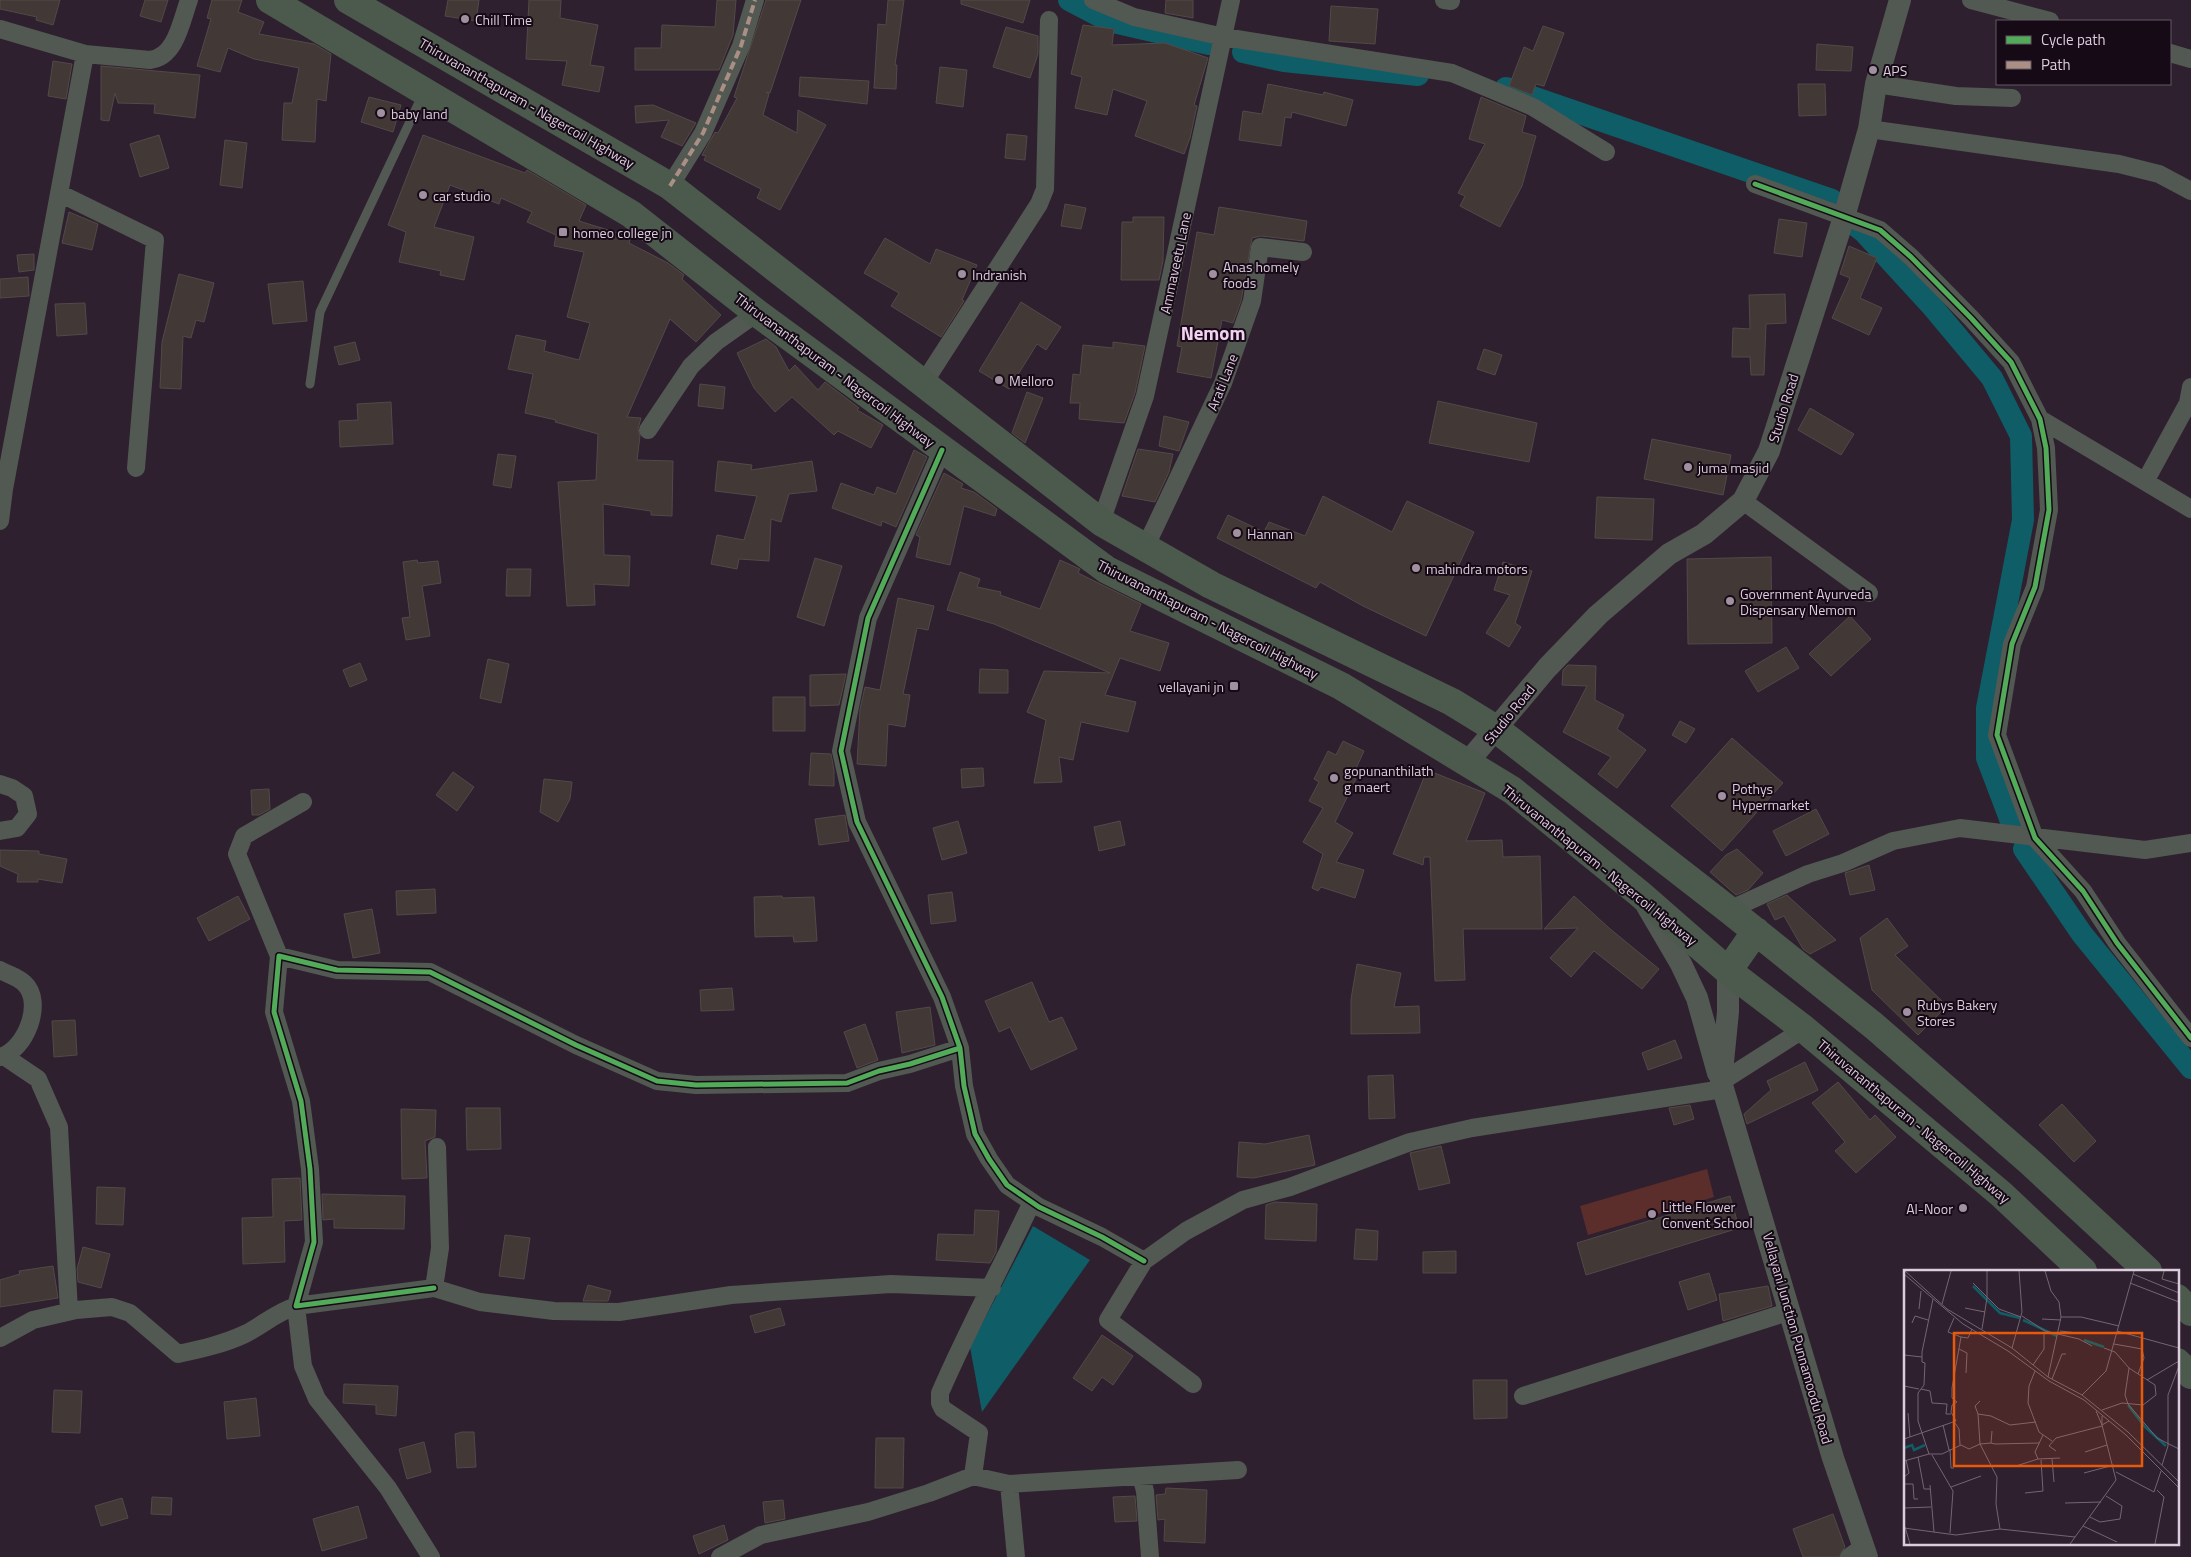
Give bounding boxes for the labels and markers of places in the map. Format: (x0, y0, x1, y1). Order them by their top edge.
place label: Chill Time (475, 9, 532, 30)
marker: Chill Time (459, 13, 471, 25)
place label: APS (1883, 60, 1907, 81)
marker: APS (1867, 64, 1879, 76)
place label: baby land (391, 103, 448, 124)
marker: baby land (375, 107, 387, 119)
place label: car studio (433, 185, 491, 206)
marker: car studio (417, 189, 429, 201)
place label: homeo college jn (573, 222, 672, 243)
marker: homeo college jn (557, 226, 569, 238)
place label: Anas homely foods (1223, 256, 1299, 293)
place label: Indranish (972, 264, 1027, 285)
marker: Indranish (956, 268, 968, 280)
marker: Anas homely foods (1207, 268, 1219, 280)
place label: Melloro (1009, 370, 1054, 391)
marker: Melloro (993, 374, 1005, 386)
place label: juma masjid (1697, 457, 1769, 478)
marker: juma masjid (1682, 461, 1694, 473)
place label: Hannan (1247, 523, 1293, 544)
marker: Hannan (1231, 527, 1243, 539)
place label: mahindra motors (1426, 558, 1528, 579)
marker: mahindra motors (1410, 562, 1422, 574)
place label: Government Ayurveda Dispensary Nemom (1740, 583, 1871, 620)
marker: Government Ayurveda Dispensary Nemom (1724, 595, 1736, 607)
place label: vellayani jn (1159, 676, 1224, 697)
marker: vellayani jn (1228, 680, 1240, 692)
place label: gopunanthilath g maert (1344, 760, 1434, 797)
marker: gopunanthilath g maert (1328, 772, 1340, 784)
place label: Pothys Hypermarket (1732, 778, 1810, 815)
marker: Pothys Hypermarket (1716, 790, 1728, 802)
place label: Rubys Bakery Stores (1917, 994, 1998, 1031)
marker: Rubys Bakery Stores (1901, 1006, 1913, 1018)
place label: Little Flower Convent School (1662, 1196, 1753, 1233)
place label: Al-Noor (1906, 1198, 1953, 1219)
marker: Al-Noor (1957, 1202, 1969, 1214)
marker: Little Flower Convent School (1646, 1208, 1658, 1220)

